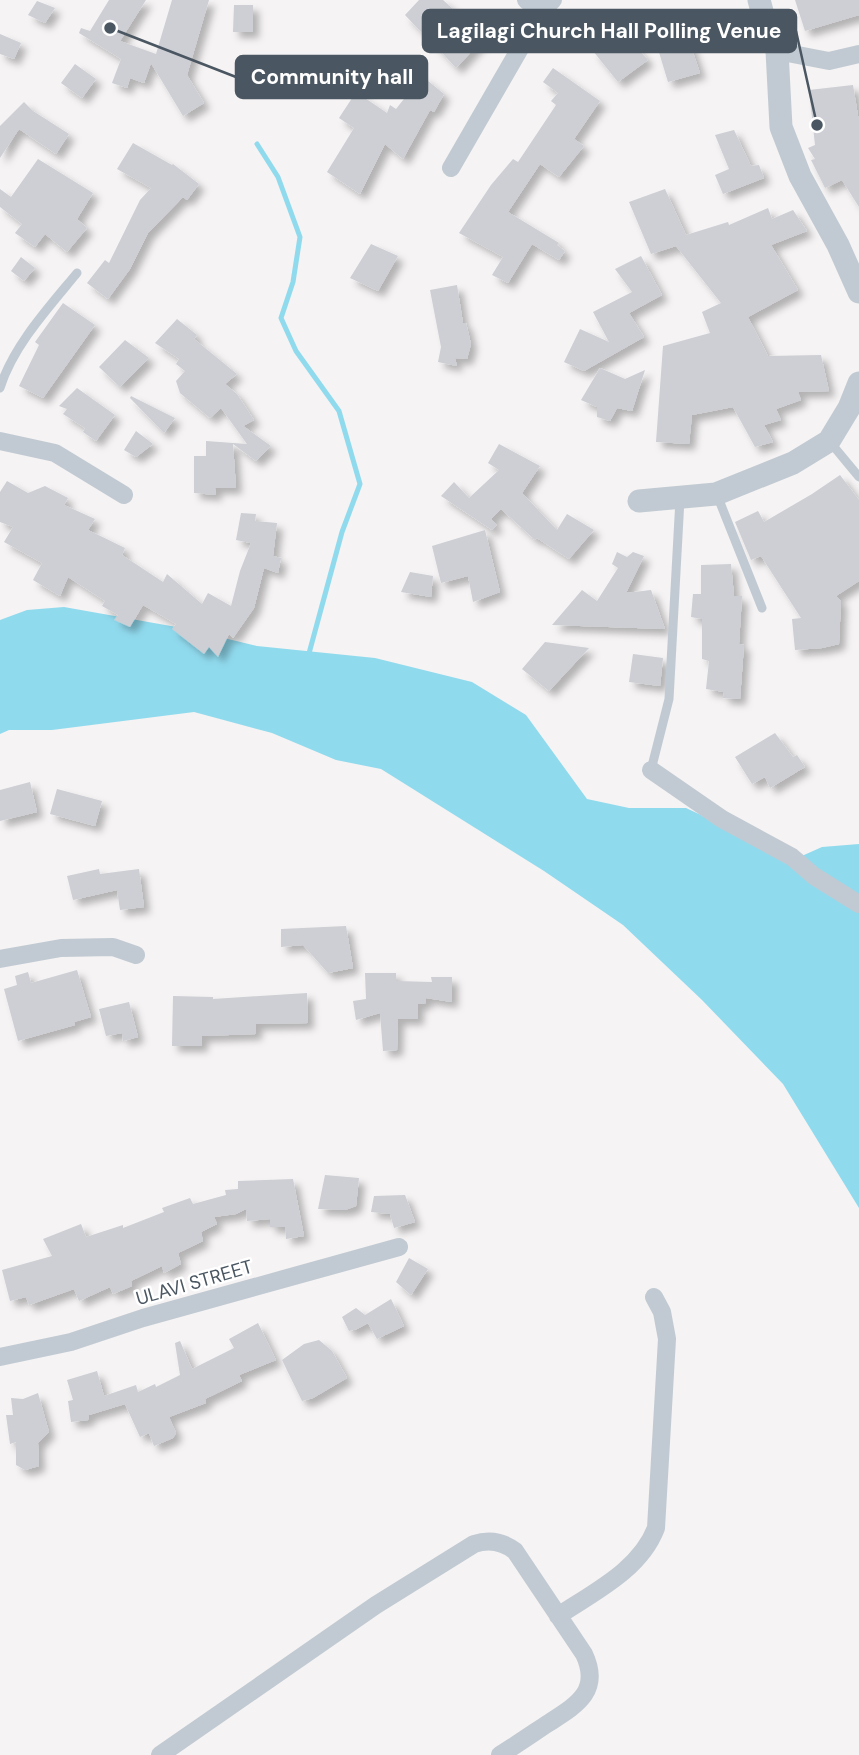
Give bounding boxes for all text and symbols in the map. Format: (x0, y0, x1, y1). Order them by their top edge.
callout: Lagilagi Church Hall Polling Venue (423, 10, 796, 52)
text: Lagilagi Church Hall Polling Venue (437, 17, 781, 45)
callout: Community hall (236, 56, 427, 98)
text: Community hall (251, 63, 413, 91)
street label: ULAVI STREET (133, 1254, 256, 1311)

